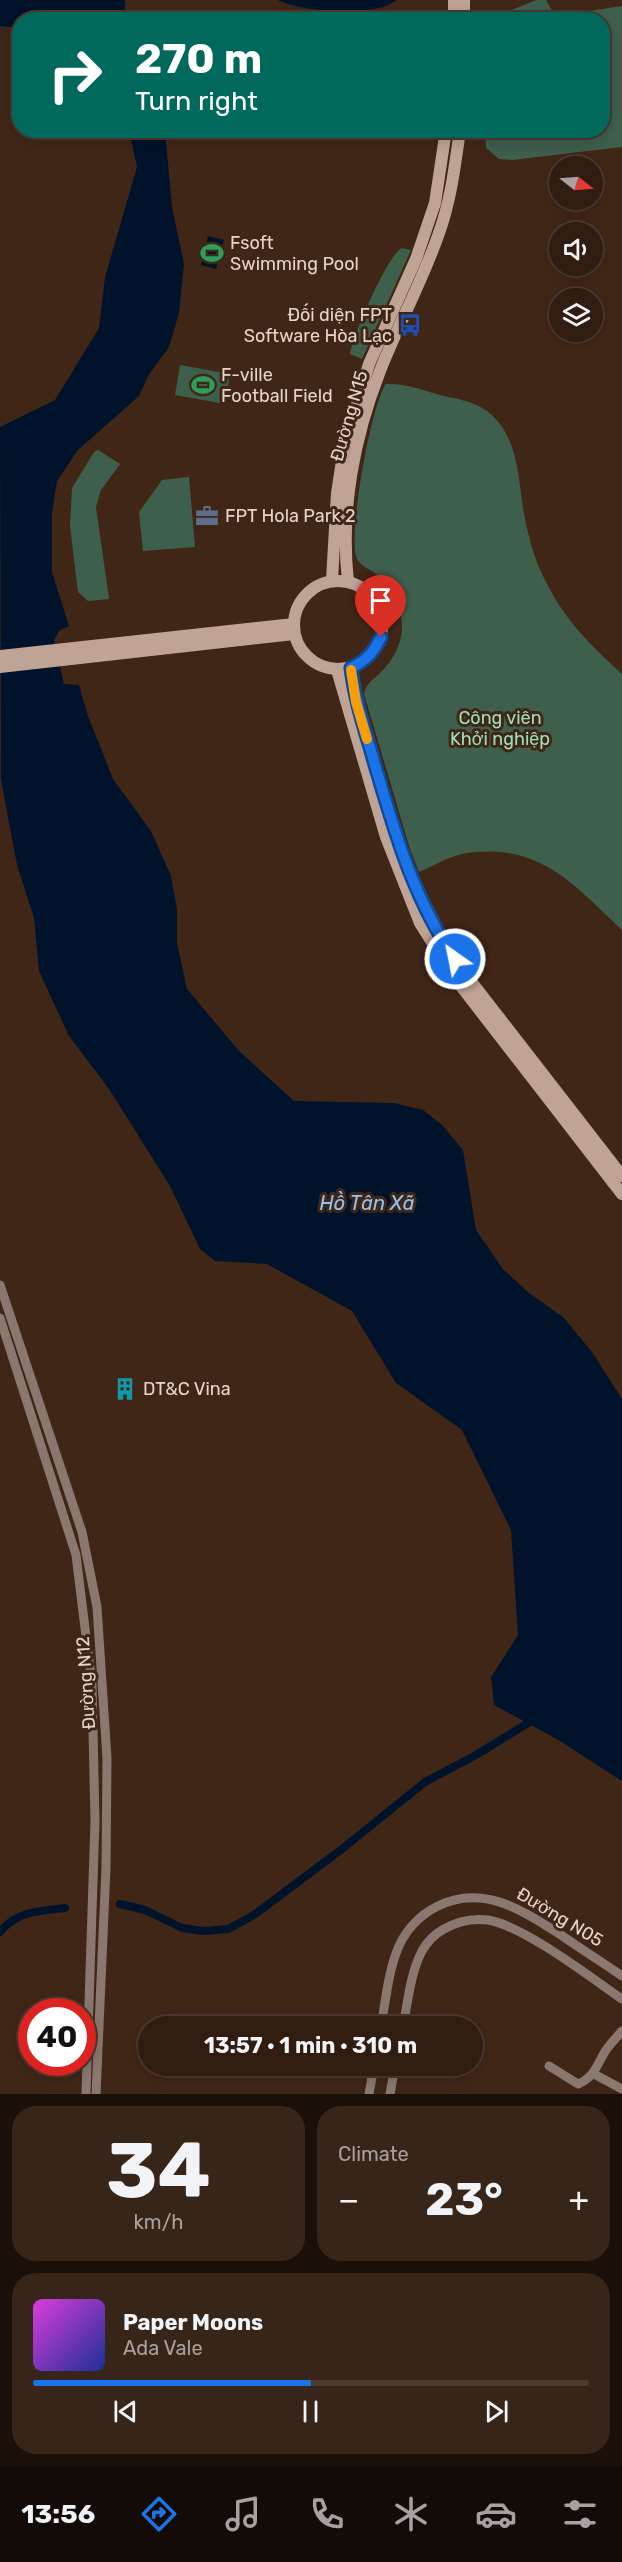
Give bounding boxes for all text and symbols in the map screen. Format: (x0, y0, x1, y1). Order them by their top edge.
text: 270 m (135, 34, 262, 84)
icon: right (36, 36, 114, 114)
text: Turn right (135, 85, 258, 117)
north arrow (549, 156, 603, 210)
map controls (549, 156, 603, 342)
button: sound (549, 222, 603, 276)
place label: Fsoft Swimming Pool (230, 232, 359, 275)
sports icon: Fsoft Swimming Pool (199, 240, 225, 266)
button: layers (549, 288, 603, 342)
place label: Đối diện FPT Software Hòa Lạc (244, 303, 392, 347)
bus stop icon: Đối diện FPT Software Hòa Lạc (397, 312, 423, 338)
place label: F-ville Football Field (221, 364, 333, 407)
street label: Đường N15 (326, 368, 372, 464)
sports icon: F-ville Football Field (190, 372, 216, 398)
office icon: FPT Hola Park 2 (194, 503, 220, 529)
place label: FPT Hola Park 2 (225, 505, 356, 527)
pin (355, 575, 406, 637)
icon: arrive (364, 584, 397, 617)
park label: Công viên Khởi nghiệp (450, 707, 550, 750)
position arrow (423, 927, 487, 991)
water label: Hồ Tân Xã (320, 1191, 415, 1215)
building icon: DT&C Vina (112, 1376, 138, 1402)
place label: DT&C Vina (143, 1378, 231, 1400)
street label: Đường N12 (72, 1636, 100, 1730)
street label: Đường N05 (513, 1883, 607, 1951)
speed limit sign: 40 (18, 1998, 96, 2076)
text: 13:57 · 1 min · 310 m (204, 2032, 417, 2059)
text: 34 (106, 2124, 211, 2217)
text: Climate (338, 2142, 409, 2166)
text: 23° (425, 2173, 503, 2226)
text: − (338, 2180, 359, 2219)
text: + (568, 2180, 589, 2219)
text: km/h (134, 2210, 183, 2234)
text: Paper Moons (123, 2309, 263, 2336)
text: Ada Vale (123, 2336, 203, 2360)
icon: previous (109, 2395, 142, 2428)
icon: pause (294, 2395, 327, 2428)
icon: next (480, 2395, 513, 2428)
icon: directions (138, 2493, 180, 2535)
icon: music (222, 2493, 264, 2535)
icon: phone (306, 2493, 348, 2535)
icon: climate (390, 2493, 432, 2535)
icon: car (475, 2493, 517, 2535)
icon: filters (559, 2493, 601, 2535)
text: 13:56 (21, 2498, 95, 2530)

